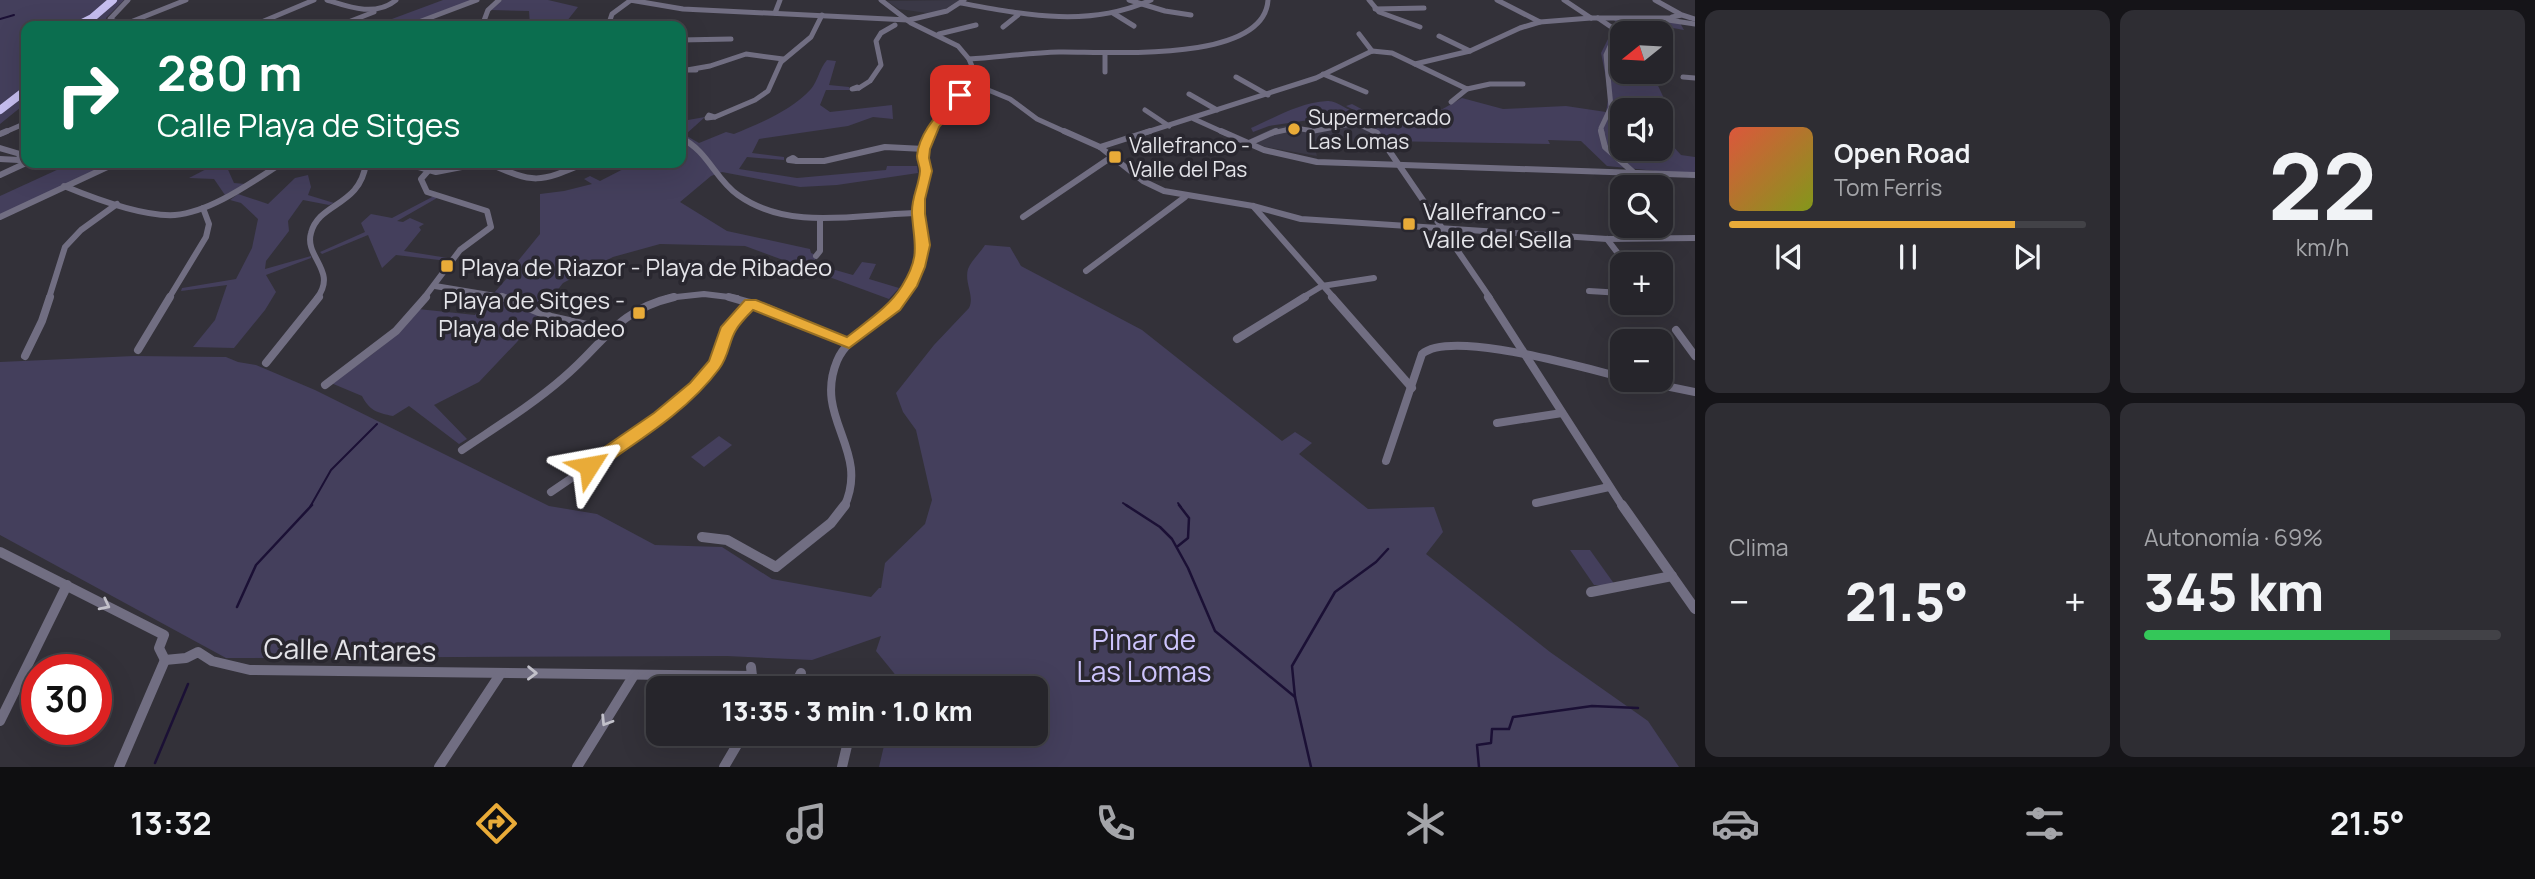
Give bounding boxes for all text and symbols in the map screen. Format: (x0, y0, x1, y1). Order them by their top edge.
north arrow (1610, 21, 1673, 84)
map controls (1610, 21, 1673, 392)
text: 280 m (157, 39, 302, 106)
icon: right (42, 49, 133, 140)
pin (930, 65, 990, 125)
icon: arrive (941, 76, 979, 114)
button: sound (1610, 98, 1673, 161)
text: Calle Playa de Sitges (157, 103, 460, 147)
place label: Supermercado Las Lomas (1308, 103, 1451, 155)
marker: Supermercado Las Lomas (1286, 121, 1302, 137)
text: 22 (2268, 123, 2377, 247)
place label: Vallefranco - Valle del Pas (1129, 131, 1250, 183)
text: Open Road (1834, 135, 1970, 171)
marker: Vallefranco - Valle del Pas (1107, 149, 1123, 165)
text: Tom Ferris (1834, 171, 1942, 203)
button: search (1610, 175, 1673, 238)
place label: Vallefranco - Valle del Sella (1423, 194, 1572, 255)
marker: Vallefranco - Valle del Sella (1401, 216, 1417, 232)
text: km/h (2296, 231, 2349, 263)
icon: previous (1770, 238, 1808, 276)
icon: pause (1889, 238, 1927, 276)
icon: next (2008, 238, 2046, 276)
place label: Playa de Riazor - Playa de Ribadeo (461, 250, 832, 283)
button: + (1610, 252, 1673, 315)
marker: Playa de Riazor - Playa de Ribadeo (439, 258, 455, 274)
place label: Playa de Sitges - Playa de Ribadeo (438, 283, 625, 344)
marker: Playa de Sitges - Playa de Ribadeo (631, 305, 647, 321)
button: − (1610, 329, 1673, 392)
position arrow (552, 429, 626, 503)
text: Autonomía · 69% (2144, 521, 2323, 553)
text: Clima (1729, 531, 1788, 563)
text: 345 km (2144, 556, 2324, 627)
text: 21.5° (1845, 566, 1969, 637)
text: − (1729, 575, 1750, 627)
text: + (2064, 575, 2086, 627)
one-way arrow (97, 596, 110, 610)
park label: Pinar de Las Lomas (1076, 620, 1212, 690)
street label: Calle Antares (263, 628, 437, 670)
speed limit sign: 30 (21, 654, 112, 745)
one-way arrow (527, 665, 537, 681)
text: 13:35 · 3 min · 1.0 km (721, 693, 973, 729)
one-way arrow (601, 713, 614, 726)
icon: directions (472, 799, 521, 848)
icon: music (782, 799, 831, 848)
icon: phone (1091, 799, 1140, 848)
icon: climate (1401, 799, 1450, 848)
icon: car (1711, 799, 1760, 848)
icon: filters (2020, 799, 2069, 848)
text: 13:32 (130, 801, 212, 845)
text: 21.5° (2330, 801, 2405, 845)

